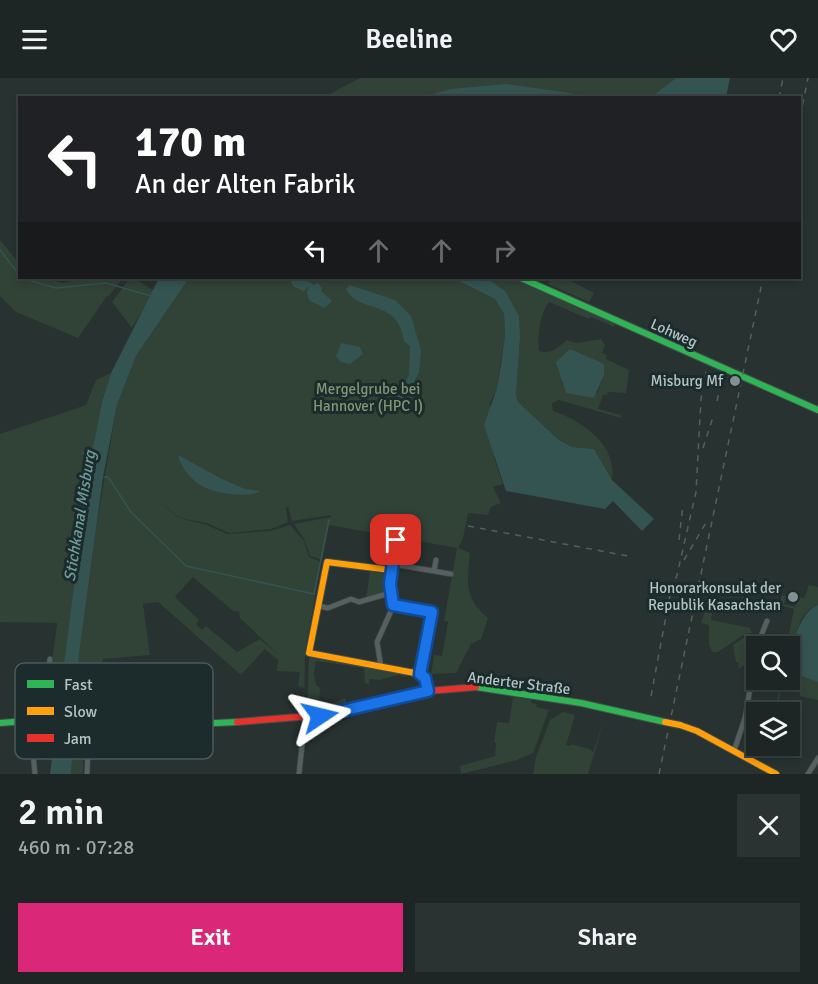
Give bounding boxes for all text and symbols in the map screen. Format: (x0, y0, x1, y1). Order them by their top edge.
icon: menu (18, 23, 51, 56)
text: Beeline (365, 23, 453, 56)
icon: heart (767, 23, 800, 56)
text: 170 m (135, 117, 246, 168)
icon: left (36, 120, 114, 198)
text: An der Alten Fabrik (135, 168, 355, 201)
icon: left (299, 234, 332, 267)
icon: ahead (362, 234, 395, 267)
icon: ahead (425, 234, 458, 267)
icon: right (488, 234, 521, 267)
street label: Lohweg (648, 315, 700, 351)
place label: Misburg Mf (651, 372, 724, 390)
marker: Misburg Mf (728, 374, 742, 388)
park label: Mergelgrube bei Hannover (HPC I) (313, 380, 423, 415)
water label: Stichkanal Misburg (60, 448, 100, 583)
pin (370, 514, 421, 565)
icon: arrive (379, 523, 412, 556)
place label: Honorarkonsulat der Republik Kasachstan (648, 579, 781, 614)
marker: Honorarkonsulat der Republik Kasachstan (786, 590, 800, 604)
map controls (746, 636, 800, 756)
button: search (746, 636, 800, 690)
legend (15, 663, 213, 759)
street label: Anderter Straße (466, 668, 572, 698)
text: Fast (64, 675, 93, 695)
position arrow (288, 684, 352, 748)
text: Slow (64, 702, 98, 722)
button: layers (746, 702, 800, 756)
text: Jam (64, 729, 92, 749)
text: 2 min (18, 790, 104, 835)
button: close (737, 794, 800, 857)
text: 460 m · 07:28 (18, 835, 134, 860)
button: Exit (18, 903, 403, 972)
button: Share (415, 903, 800, 972)

